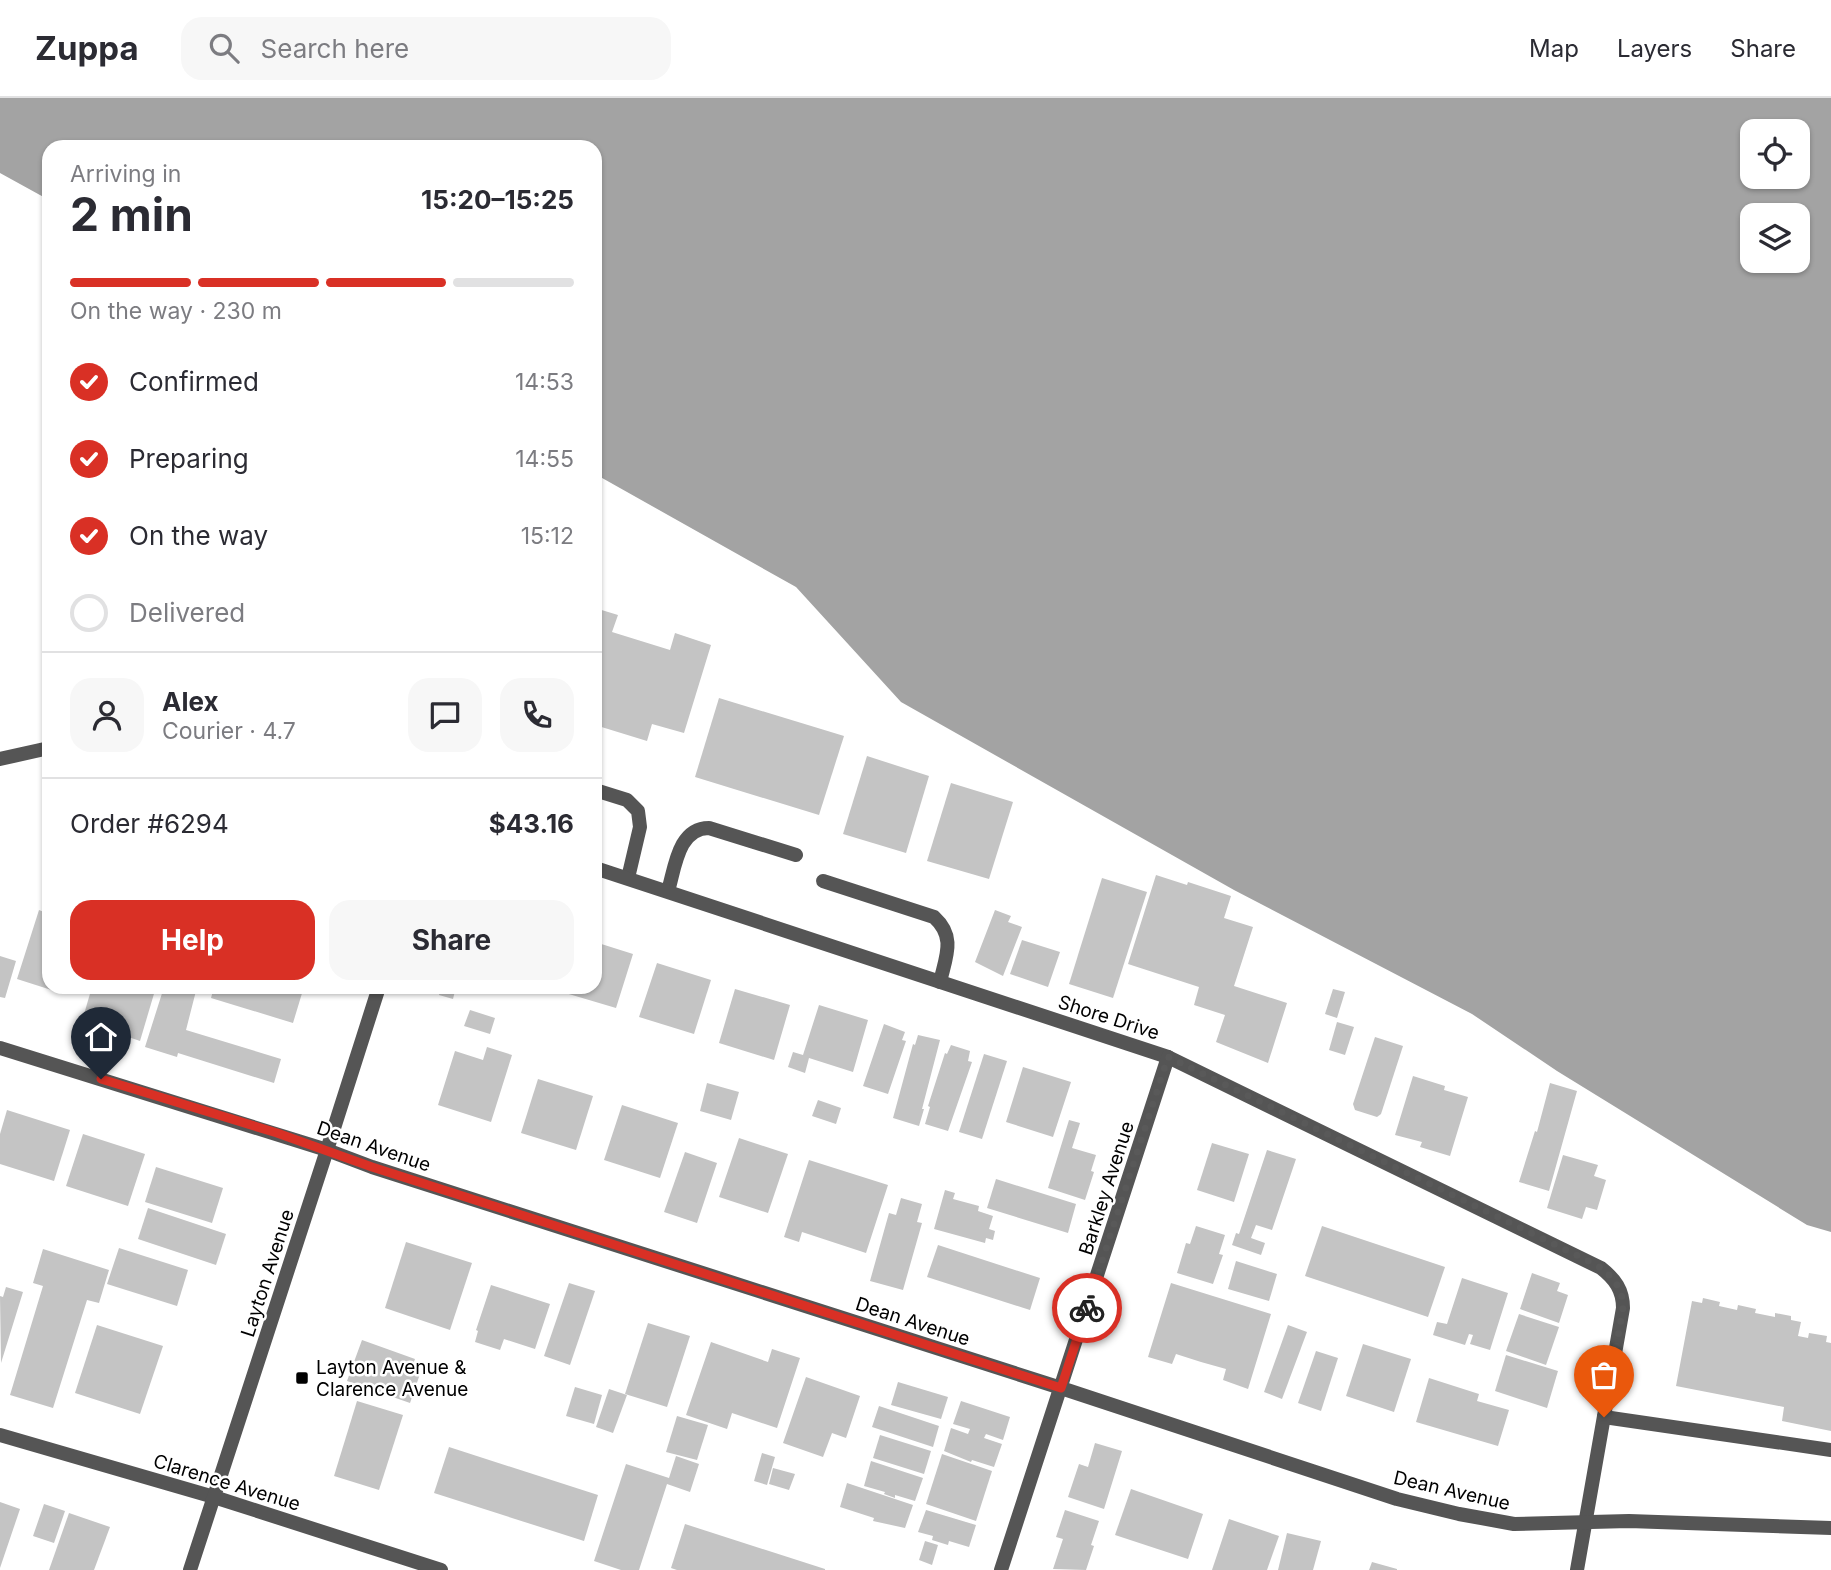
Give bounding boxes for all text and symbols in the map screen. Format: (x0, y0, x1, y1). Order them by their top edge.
search box (181, 17, 671, 80)
text: Zuppa (35, 28, 139, 68)
icon: search (205, 29, 243, 67)
text: Search here (261, 33, 409, 64)
text: Map (1529, 34, 1579, 63)
text: Layers (1617, 34, 1692, 63)
text: Share (1730, 34, 1796, 63)
map controls (1740, 119, 1810, 273)
button: locate (1740, 119, 1810, 189)
text: Arriving in (70, 160, 181, 188)
text: 15:20–15:25 (421, 184, 574, 215)
text: 2 min (70, 186, 193, 242)
button: layers (1740, 203, 1810, 273)
text: On the way · 230 m (70, 297, 282, 325)
icon: check (70, 363, 108, 401)
text: Confirmed (129, 366, 259, 397)
text: 14:53 (515, 368, 574, 396)
icon: check (70, 440, 108, 478)
text: Preparing (129, 443, 249, 474)
text: 14:55 (515, 445, 574, 473)
icon: check (70, 517, 108, 555)
text: On the way (129, 520, 268, 551)
text: 15:12 (521, 522, 574, 550)
text: Delivered (129, 597, 245, 628)
button: person (70, 678, 144, 752)
button: chat (408, 678, 482, 752)
button: phone (500, 678, 574, 752)
text: Alex (162, 686, 219, 717)
text: Courier · 4.7 (162, 717, 296, 745)
text: Order #6294 (70, 808, 229, 839)
text: $43.16 (489, 808, 574, 839)
button: Help (70, 900, 315, 980)
button: Share (329, 900, 574, 980)
street label: Shore Drive (1055, 990, 1162, 1045)
pin (71, 1007, 131, 1079)
icon: home (82, 1018, 120, 1056)
street label: Dean Avenue (314, 1116, 434, 1177)
street label: Barkley Avenue (1074, 1118, 1139, 1258)
street label: Layton Avenue (236, 1206, 299, 1340)
courier (1052, 1273, 1122, 1343)
icon: bike (1068, 1289, 1106, 1327)
street label: Dean Avenue (853, 1292, 973, 1351)
pin (1574, 1345, 1634, 1417)
place label: Layton Avenue & Clarence Avenue (316, 1356, 468, 1401)
icon: bag (1585, 1356, 1623, 1394)
marker: Layton Avenue & Clarence Avenue (294, 1370, 310, 1386)
street label: Clarence Avenue (151, 1449, 303, 1516)
street label: Dean Avenue (1391, 1466, 1512, 1515)

